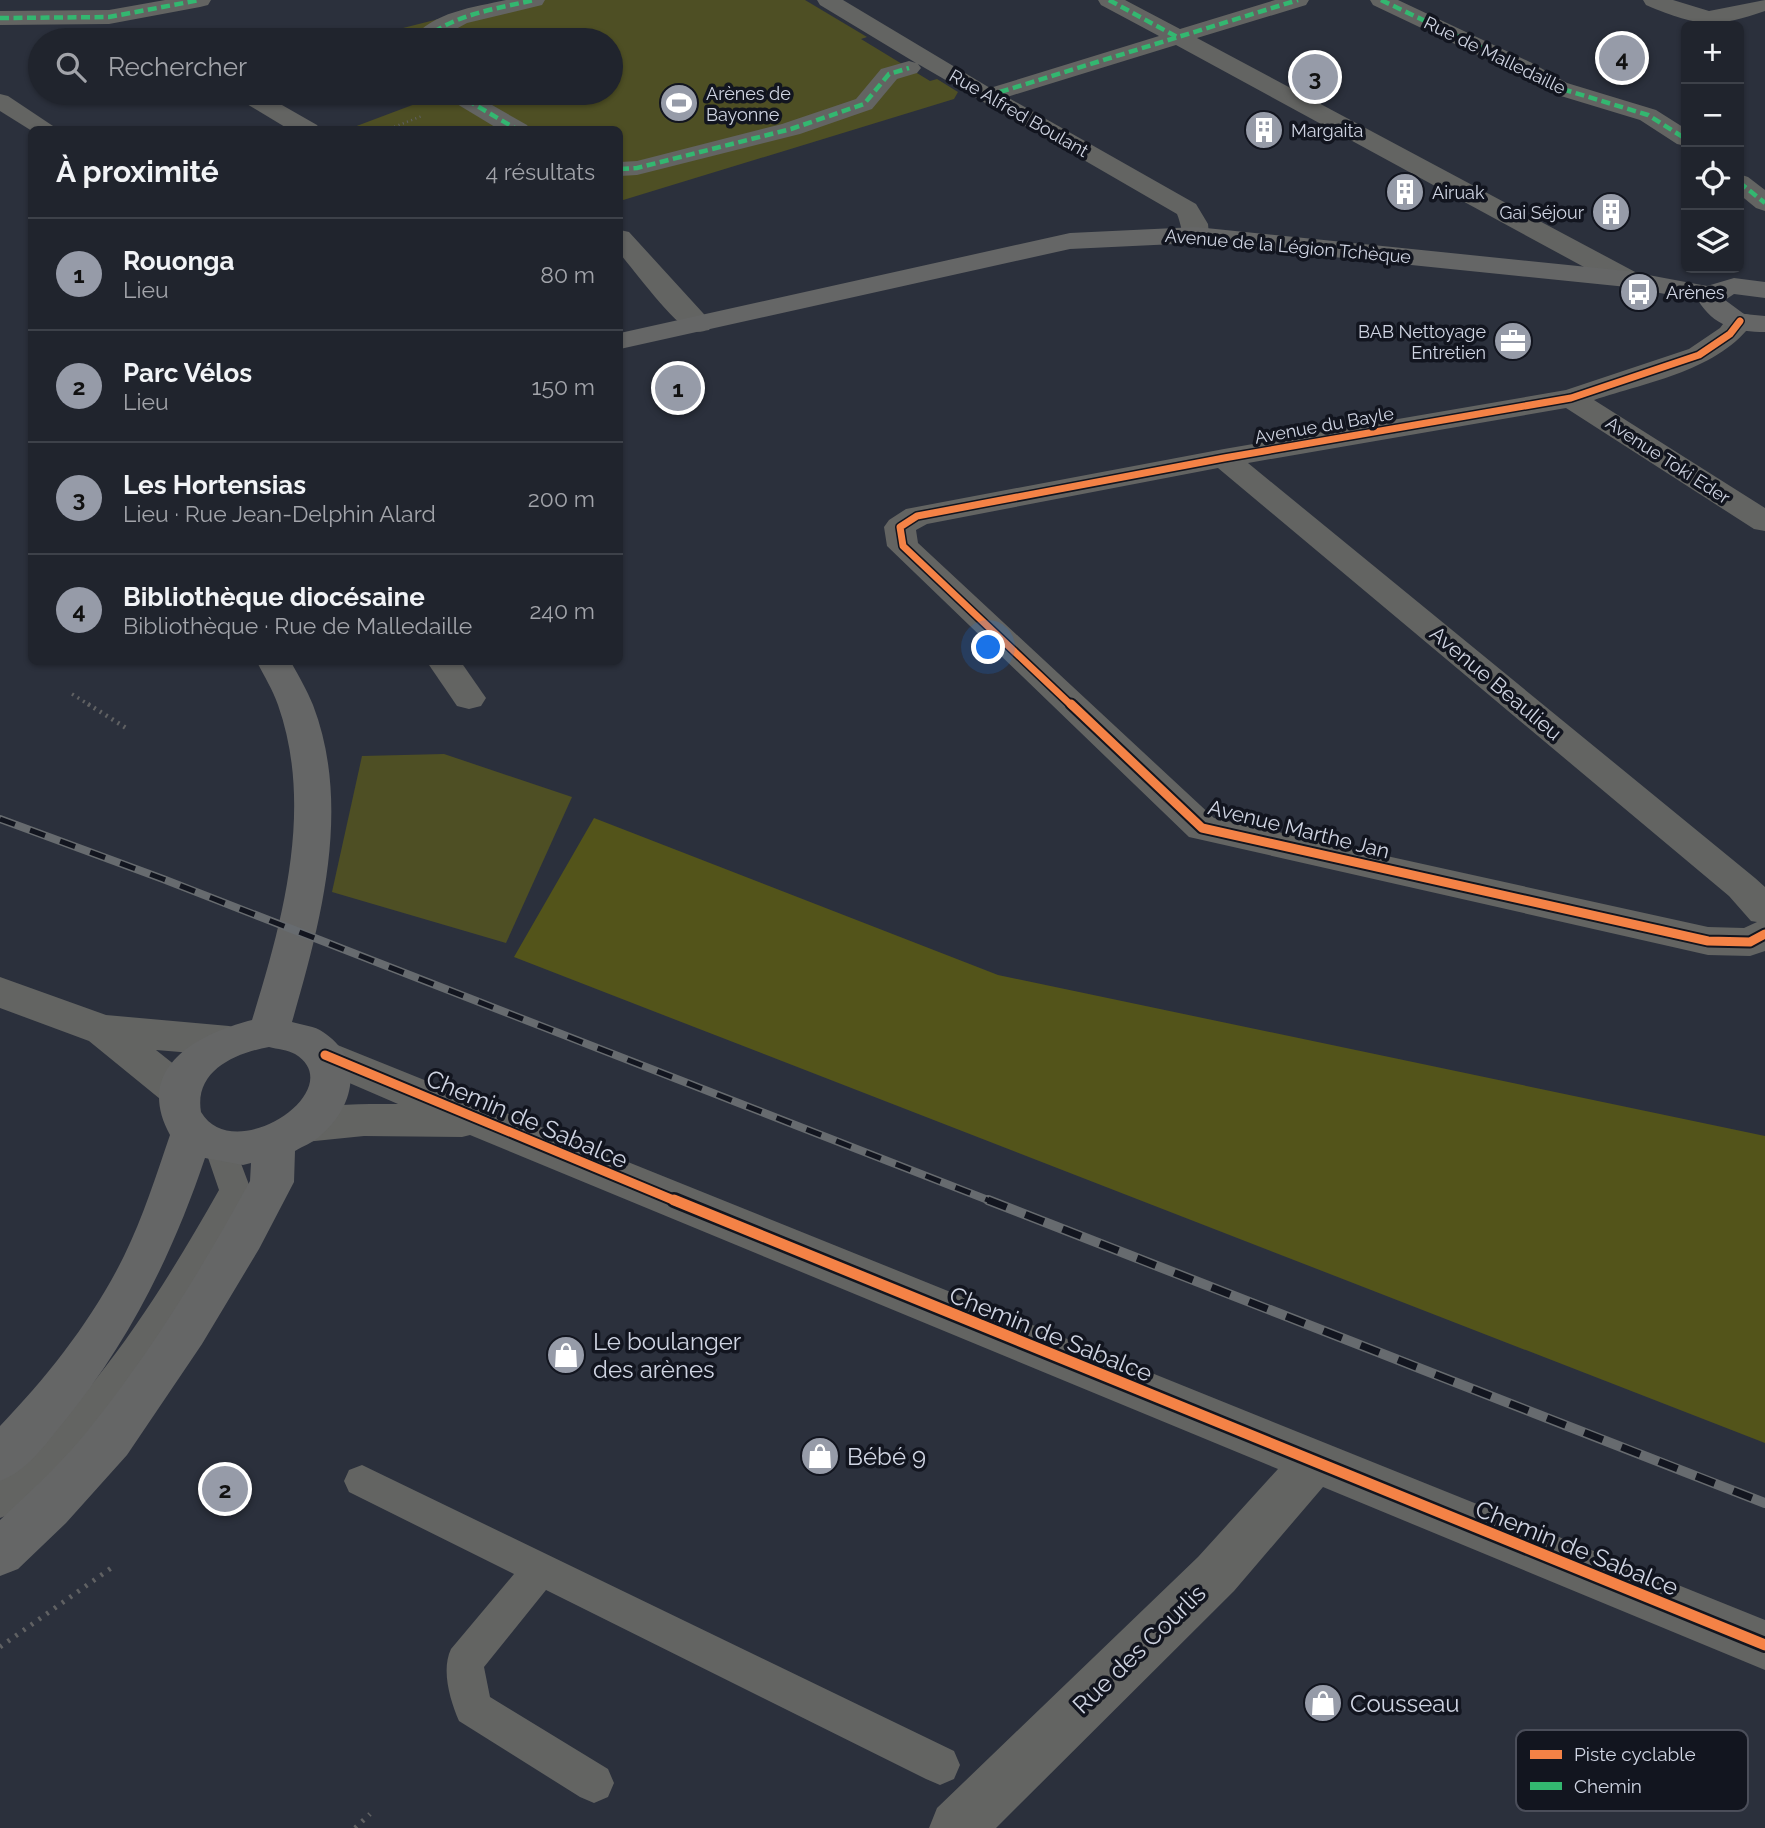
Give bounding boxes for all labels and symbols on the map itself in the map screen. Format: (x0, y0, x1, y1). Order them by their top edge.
street label: Rue de Malledaille (1421, 12, 1570, 99)
pin: 4 (1599, 32, 1645, 84)
pin: 3 (1292, 51, 1338, 103)
street label: Rue Alfred Boulant (946, 65, 1092, 161)
sports icon: Arènes de Bayonne (658, 82, 700, 124)
place label: Arènes de Bayonne (706, 83, 791, 125)
building icon: Margaita (1243, 109, 1285, 151)
place label: Margaita (1291, 120, 1363, 141)
building icon: Airuak (1384, 171, 1426, 213)
place label: Airuak (1432, 182, 1485, 203)
building icon: Gai Séjour (1590, 191, 1632, 233)
place label: Gai Séjour (1500, 202, 1585, 223)
street label: Avenue de la Légion Tchèque (1164, 225, 1412, 267)
bus stop icon: Arènes (1618, 271, 1660, 313)
place label: Arènes (1666, 282, 1725, 303)
office icon: BAB Nettoyage Entretien (1492, 320, 1534, 362)
place label: BAB Nettoyage Entretien (1358, 321, 1486, 363)
pin: 1 (655, 362, 701, 414)
street label: Avenue du Bayle (1253, 402, 1396, 448)
street label: Avenue Toki Eder (1602, 412, 1735, 508)
street label: Avenue Beaulieu (1425, 621, 1567, 745)
your location (971, 630, 1005, 664)
street label: Avenue Marthe Jan (1206, 794, 1392, 864)
street label: Chemin de Sabalce (422, 1063, 632, 1175)
street label: Chemin de Sabalce (945, 1280, 1157, 1388)
place label: Le boulanger des arènes (593, 1327, 742, 1384)
shop icon: Le boulanger des arènes (545, 1334, 587, 1376)
shop icon: Bébé 9 (799, 1435, 841, 1477)
place label: Bébé 9 (847, 1442, 926, 1471)
pin: 2 (202, 1463, 248, 1515)
street label: Chemin de Sabalce (1471, 1494, 1683, 1602)
street label: Rue des Courlis (1067, 1578, 1211, 1720)
shop icon: Cousseau (1302, 1682, 1344, 1724)
place label: Cousseau (1350, 1689, 1460, 1718)
legend (1516, 1730, 1748, 1811)
text: Piste cyclable (1574, 1743, 1696, 1765)
text: Chemin (1574, 1775, 1642, 1797)

